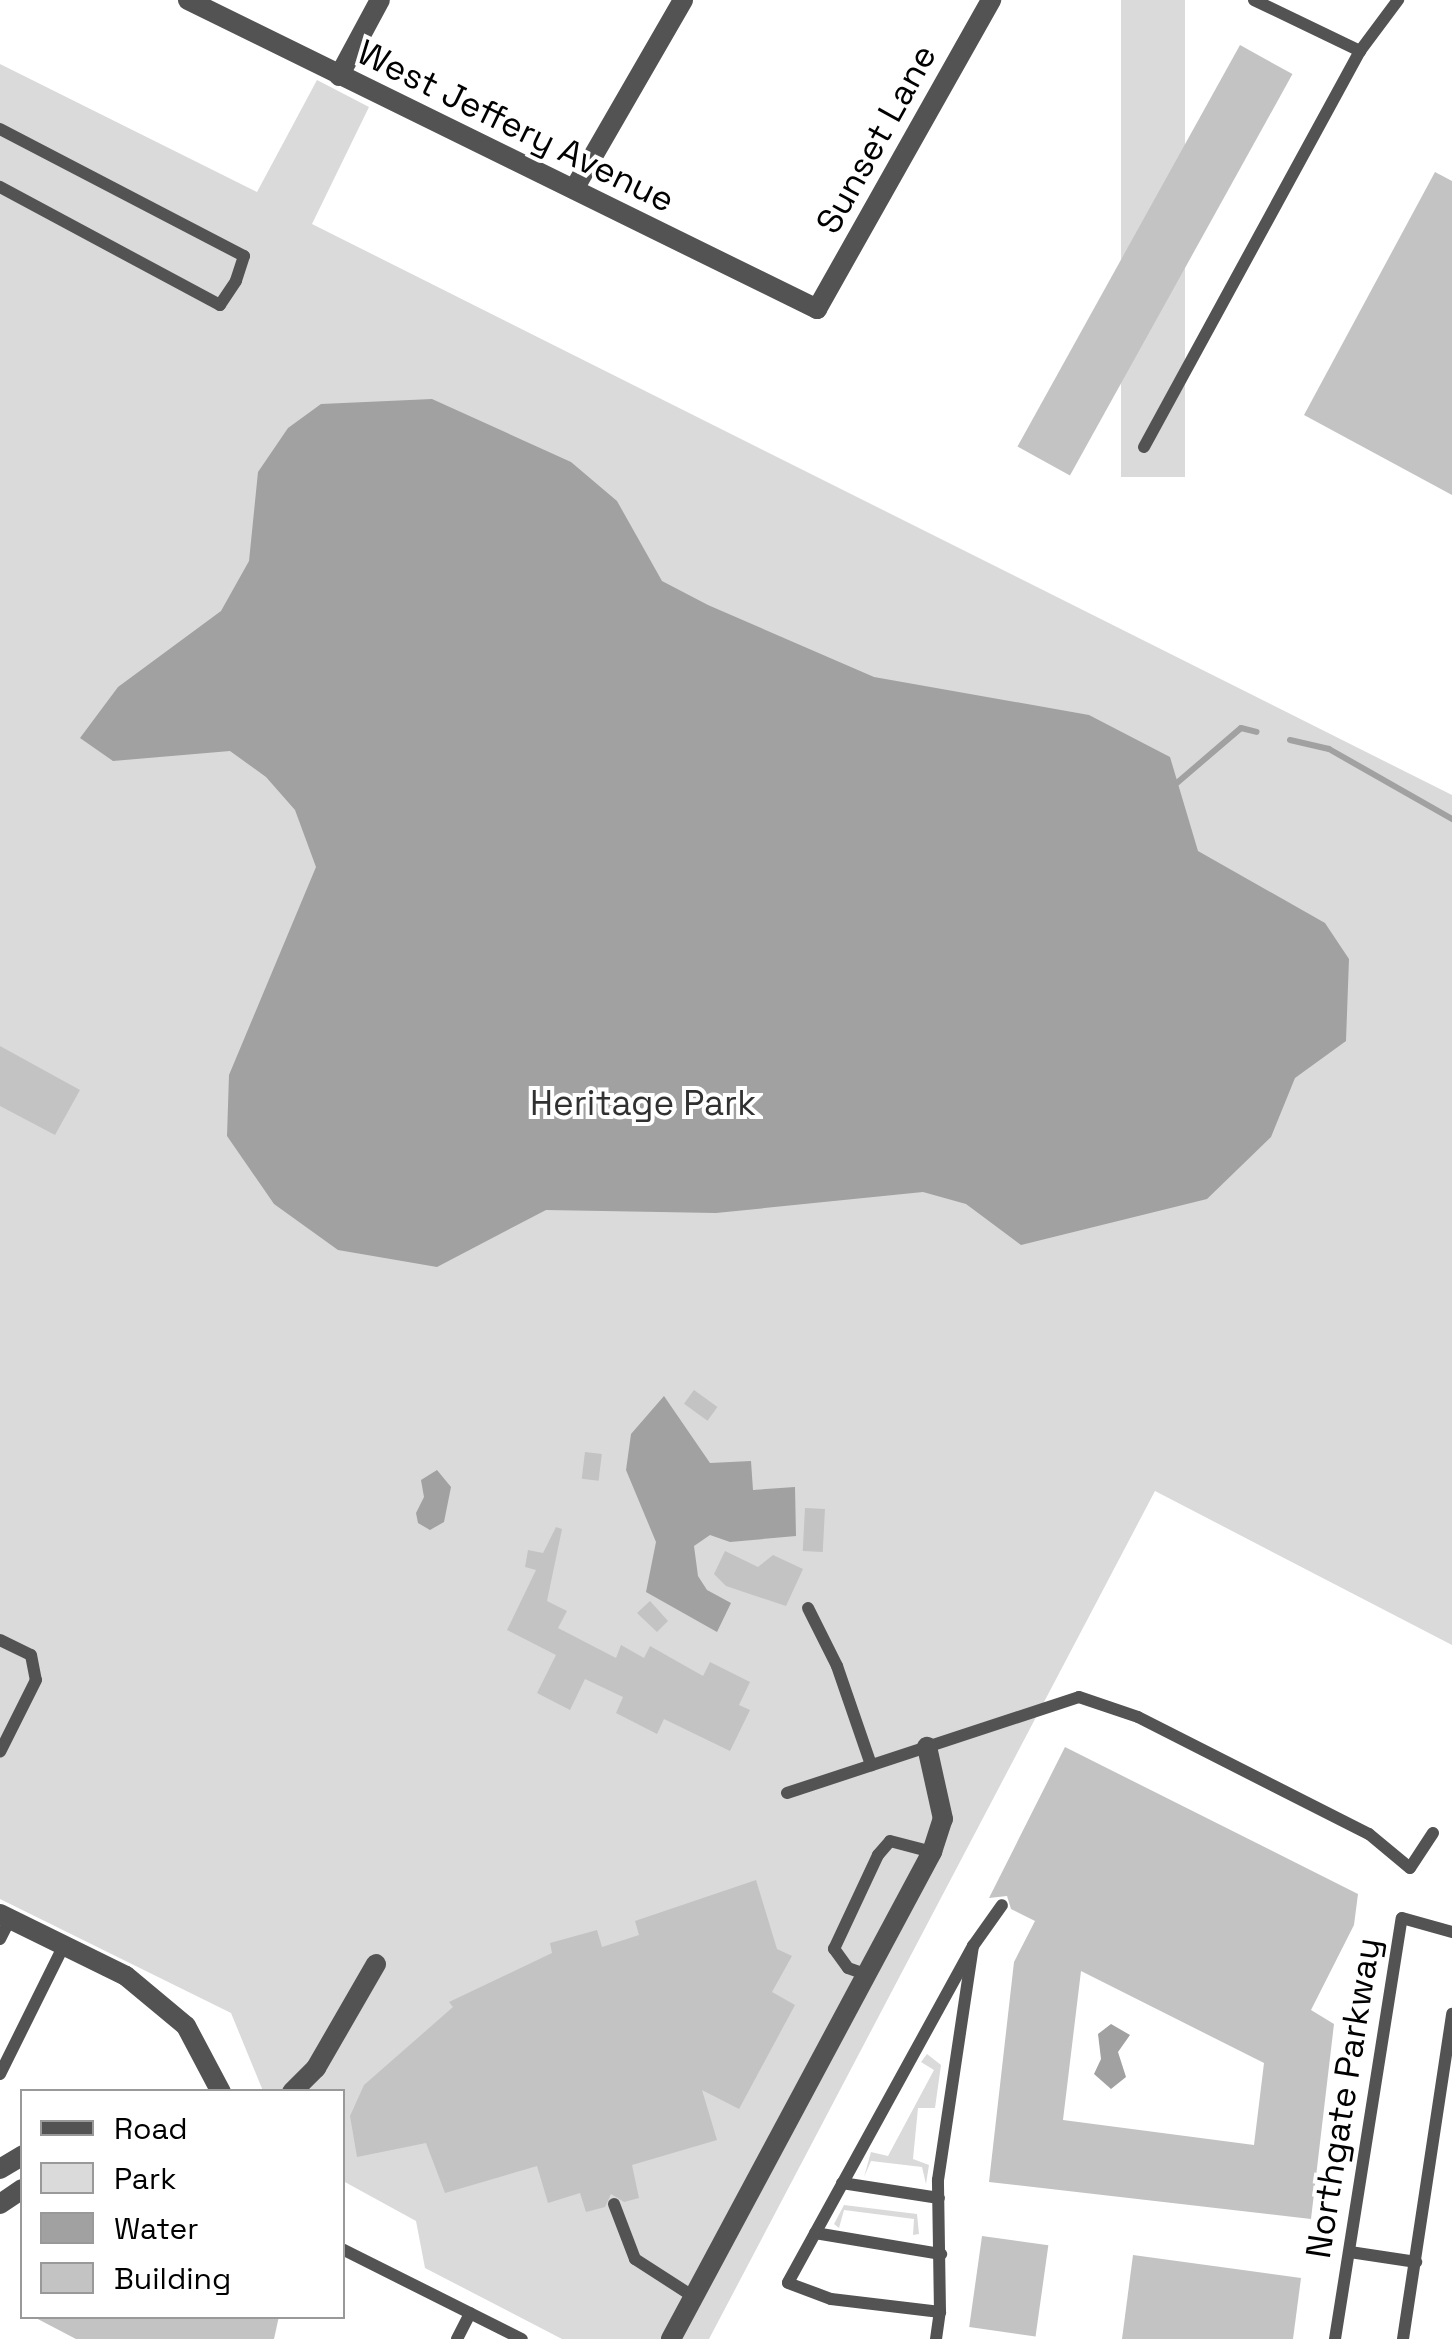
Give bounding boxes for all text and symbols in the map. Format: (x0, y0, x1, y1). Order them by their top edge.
street label: West Jeffery Avenue (351, 31, 681, 221)
street label: Sunset Lane (807, 37, 945, 241)
park label: Heritage Park (530, 1082, 756, 1124)
street label: Northgate Parkway (1297, 1935, 1389, 2261)
legend (20, 2089, 345, 2319)
text: Road (114, 2109, 188, 2148)
text: Park (114, 2159, 176, 2198)
text: Water (114, 2209, 199, 2248)
text: Building (114, 2259, 231, 2298)

